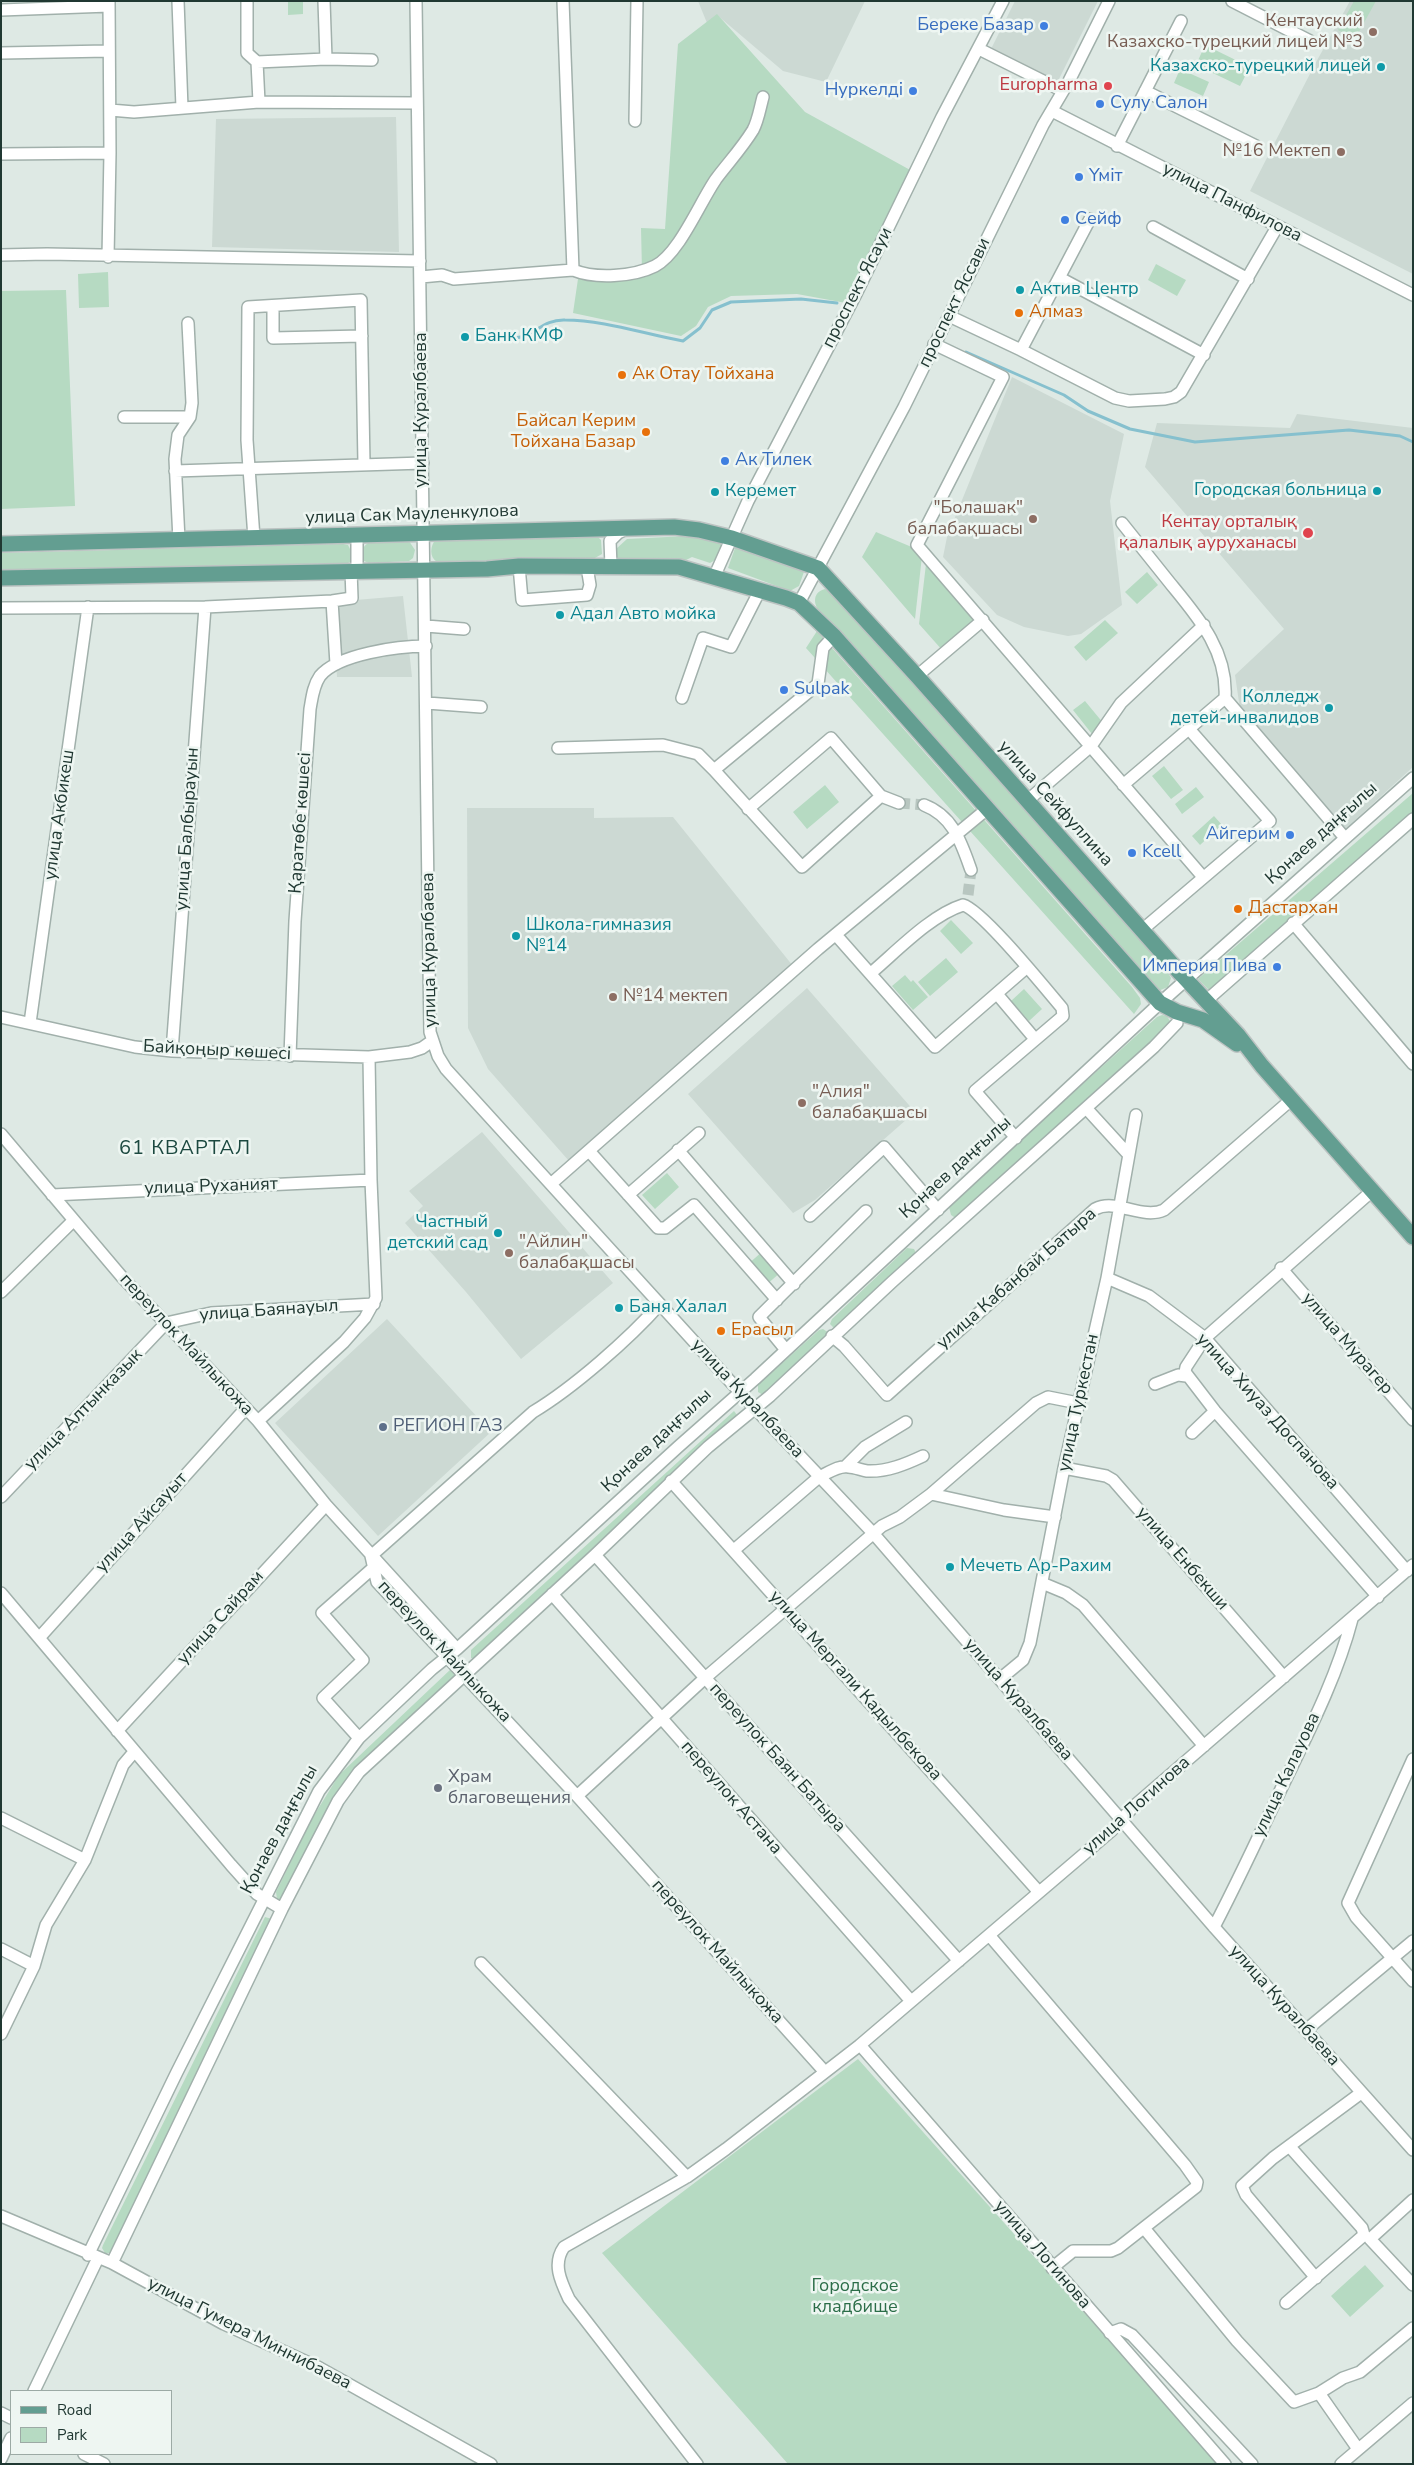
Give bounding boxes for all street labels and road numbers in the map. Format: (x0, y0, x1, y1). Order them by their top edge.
street label: улица Панфилова (1159, 159, 1305, 247)
street label: проспект Ясауи (818, 224, 898, 352)
street label: проспект Яссави (914, 235, 996, 371)
street label: улица Куралбаева (411, 332, 433, 488)
street label: улица Сак Мауленкулова (305, 500, 519, 530)
street label: улица Сейфуллина (993, 737, 1117, 871)
street label: улица Балбырауын (172, 747, 204, 911)
street label: улица Акбикеш (40, 748, 80, 882)
street label: Қаратөбе көшесі (285, 752, 317, 894)
street label: Қонаев даңғылы (1262, 778, 1382, 890)
street label: улица Куралбаева (418, 872, 442, 1028)
street label: Байқоңыр көшесі (142, 1036, 292, 1066)
street label: Қонаев даңғылы (896, 1112, 1016, 1224)
street label: улица Руханият (144, 1174, 278, 1200)
street label: улица Кабанбай Батыра (933, 1204, 1101, 1354)
street label: переулок Майлыкожа (114, 1269, 258, 1421)
street label: улица Мурагер (1297, 1289, 1397, 1399)
street label: улица Баянауыл (199, 1295, 339, 1327)
street label: улица Хиуаз Доспанова (1191, 1329, 1343, 1495)
street label: улица Туркестан (1054, 1332, 1104, 1474)
street label: улица Куралбаева (686, 1335, 808, 1463)
street label: улица Алтынказык (20, 1345, 148, 1475)
street label: Қонаев даңғылы (597, 1384, 717, 1498)
street label: улица Айсауыт (91, 1468, 193, 1578)
street label: улица Енбекши (1131, 1503, 1233, 1615)
street label: улица Сайрам (173, 1566, 269, 1670)
street label: переулок Майлыкожа (372, 1576, 516, 1728)
street label: улица Мергали Кадылбекова (764, 1587, 946, 1785)
street label: улица Куралбаева (959, 1634, 1077, 1766)
street label: переулок Баян Батыра (704, 1679, 850, 1837)
street label: улица Калауова (1249, 1709, 1325, 1841)
street label: переулок Астана (676, 1737, 786, 1859)
street label: улица Логинова (1079, 1752, 1195, 1860)
street label: Қонаев даңғылы (237, 1762, 323, 1898)
street label: переулок Майлыкожа (647, 1875, 787, 2029)
street label: улица Куралбаева (1224, 1941, 1344, 2071)
street label: улица Логинова (989, 2196, 1095, 2314)
street label: улица Гумера Миннибаева (144, 2273, 354, 2395)

